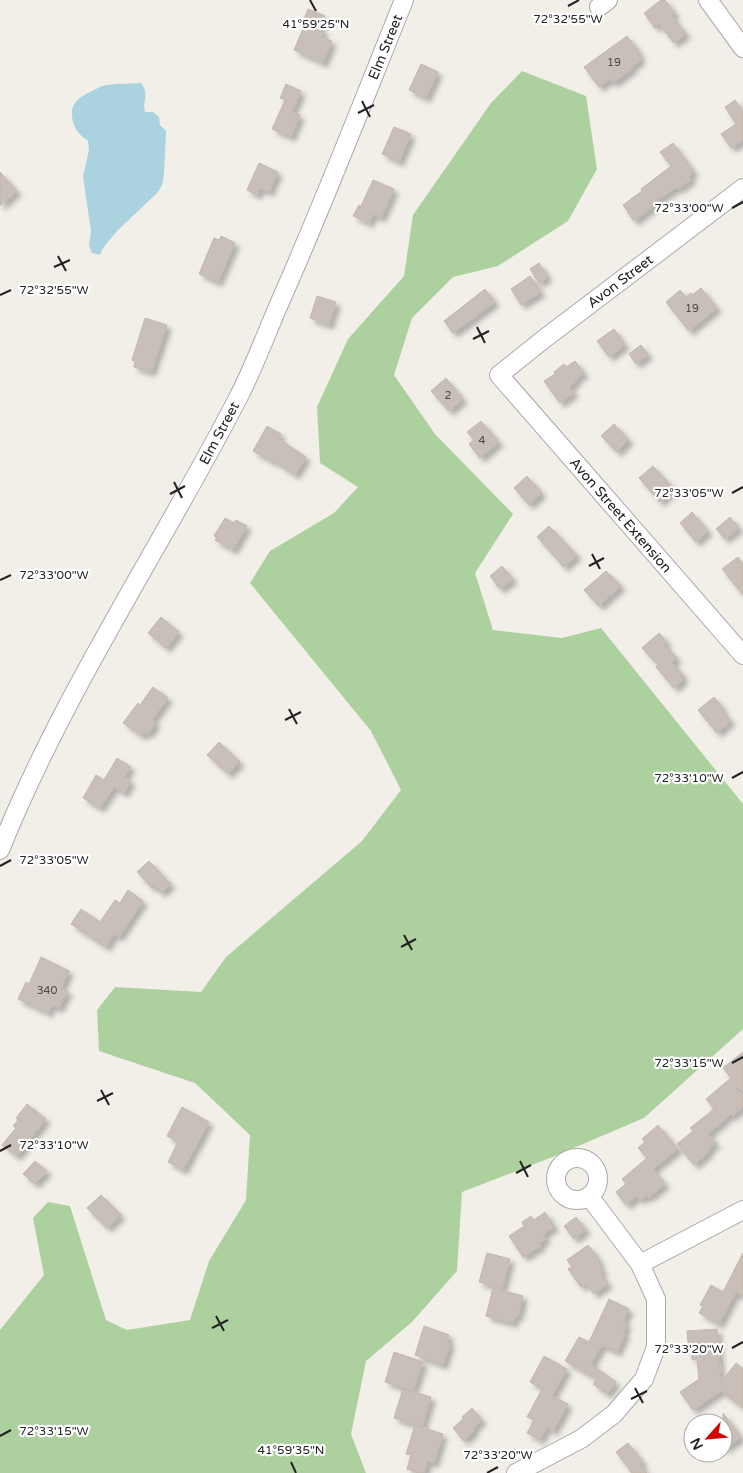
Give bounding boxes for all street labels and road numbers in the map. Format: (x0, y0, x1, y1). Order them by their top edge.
street label: Elm Street (365, 11, 406, 82)
street label: Avon Street (584, 251, 657, 312)
street label: Elm Street (196, 398, 243, 468)
street label: Avon Street Extension (566, 454, 675, 576)

